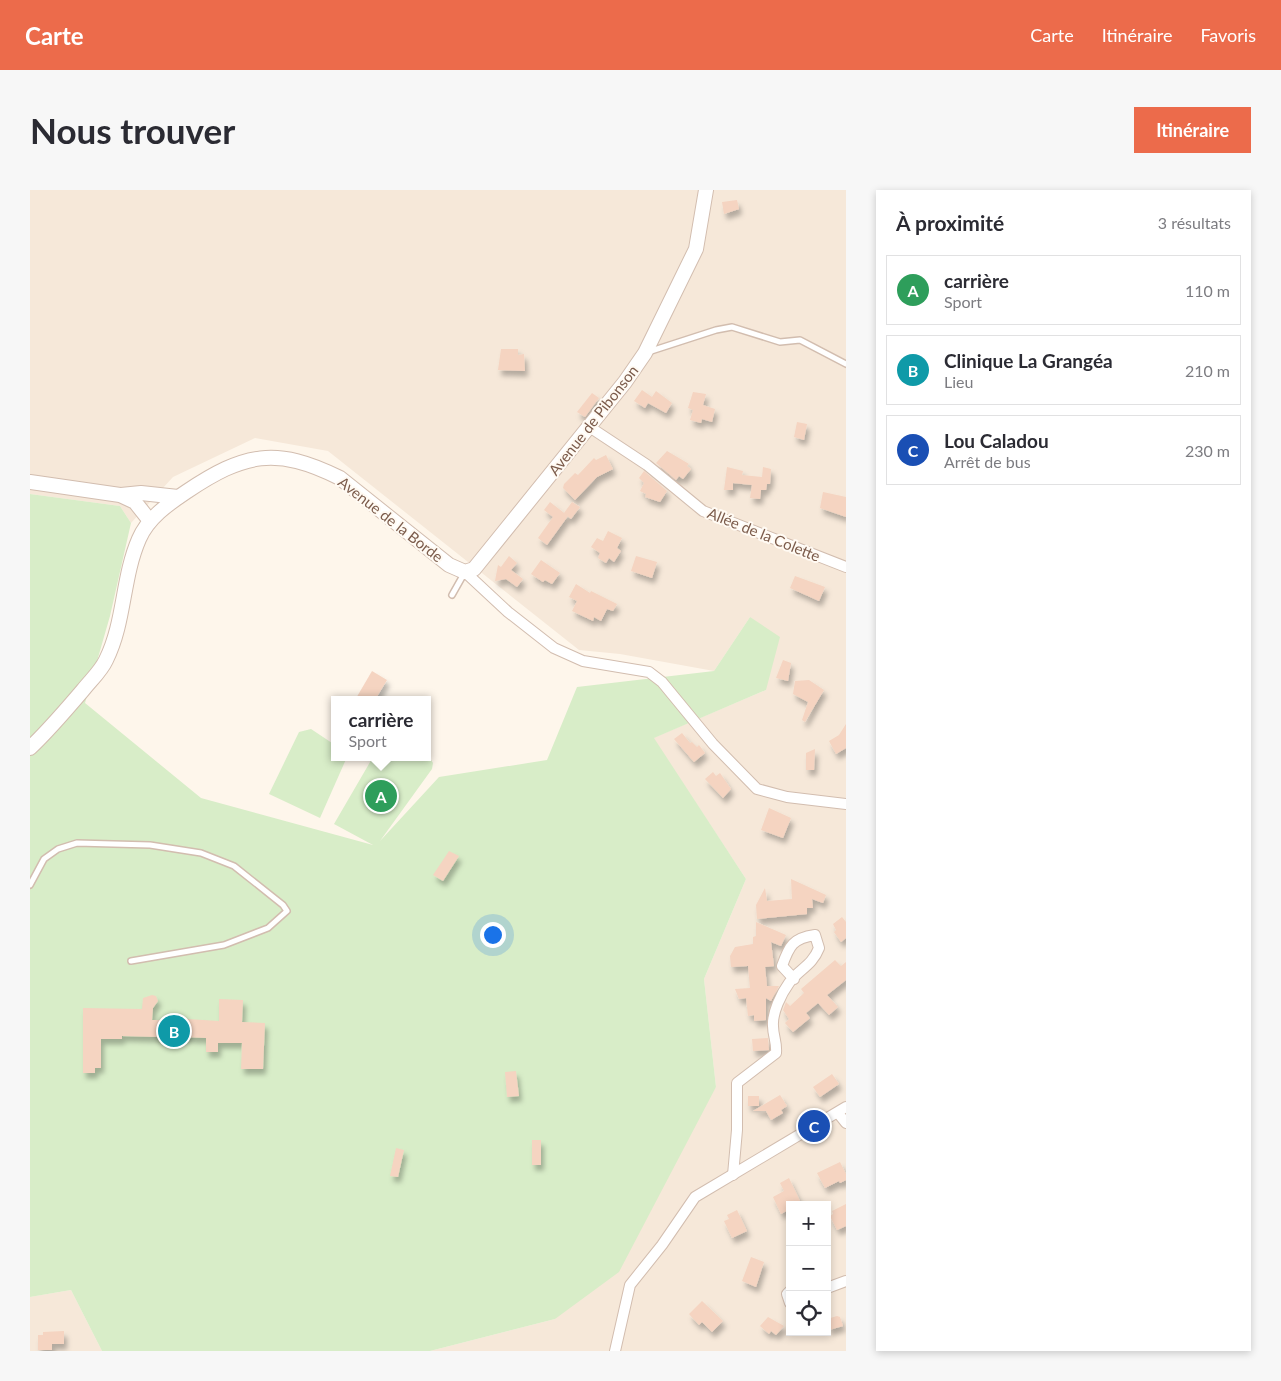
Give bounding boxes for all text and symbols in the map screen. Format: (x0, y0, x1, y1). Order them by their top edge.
text: Carte (25, 21, 84, 50)
text: Carte (1030, 24, 1074, 46)
text: Itinéraire (1102, 24, 1172, 46)
text: Favoris (1200, 24, 1256, 46)
button: Itinéraire (1134, 107, 1251, 153)
text: Nous trouver (30, 109, 235, 151)
text: À proximité (896, 210, 1004, 235)
text: 3 résultats (1158, 213, 1231, 232)
text: carrière (944, 269, 1009, 292)
text: A (907, 281, 919, 300)
text: 110 m (1185, 281, 1230, 300)
text: Sport (944, 292, 982, 311)
text: Clinique La Grangéa (944, 349, 1113, 372)
street label: Avenue de Pibonson (544, 361, 642, 479)
text: B (908, 361, 918, 380)
text: 210 m (1185, 361, 1230, 380)
text: Lieu (944, 372, 973, 391)
text: Lou Caladou (944, 429, 1049, 452)
text: C (908, 441, 918, 460)
text: 230 m (1185, 441, 1230, 460)
text: Arrêt de bus (944, 452, 1031, 471)
street label: Avenue de la Borde (335, 472, 447, 566)
street label: Allée de la Colette (705, 503, 823, 565)
popup (331, 696, 431, 761)
text: carrière (349, 708, 413, 731)
text: Sport (349, 731, 387, 750)
pin: A (365, 777, 397, 815)
your location (480, 922, 506, 948)
pin: B (158, 1012, 190, 1050)
pin: C (798, 1107, 830, 1145)
map controls (786, 1201, 831, 1336)
button: + (786, 1201, 831, 1246)
button: − (786, 1246, 831, 1291)
button: locate (786, 1291, 831, 1336)

